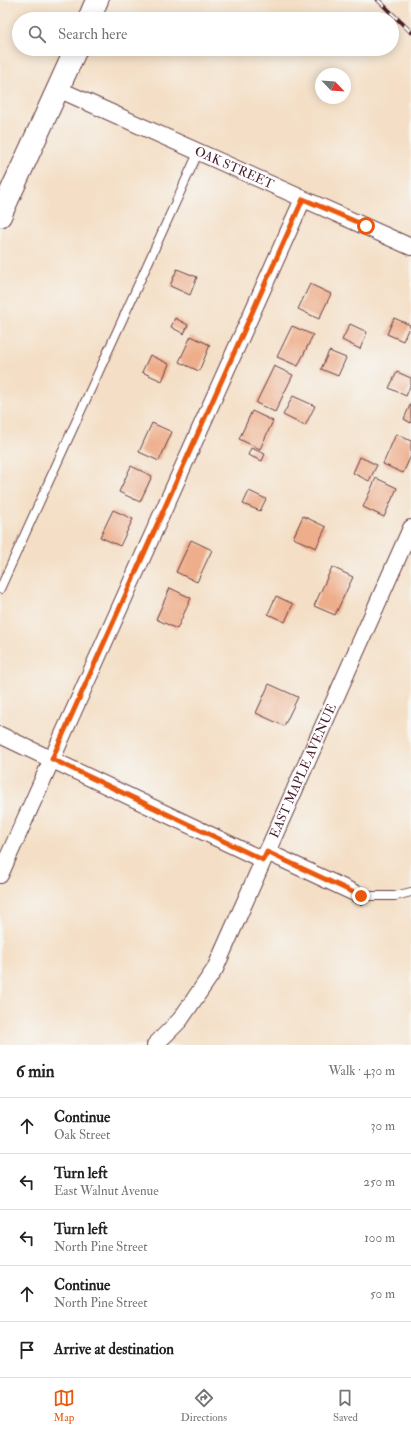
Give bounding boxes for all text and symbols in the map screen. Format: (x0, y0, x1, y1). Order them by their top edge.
search box (12, 12, 399, 56)
icon: search (26, 23, 48, 45)
text: Search here (58, 25, 127, 44)
north arrow (315, 68, 351, 104)
street label: OAK STREET (192, 143, 277, 193)
route start (357, 217, 375, 235)
street label: EAST MAPLE AVENUE (266, 701, 340, 841)
route end (352, 887, 370, 905)
text: 6 min (16, 1061, 55, 1082)
text: Walk · 430 m (329, 1063, 395, 1079)
text: Continue (54, 1108, 110, 1127)
icon: ahead (16, 1115, 38, 1137)
text: 30 m (371, 1118, 395, 1134)
text: Oak Street (54, 1127, 110, 1143)
text: Turn left (54, 1164, 108, 1183)
icon: left (16, 1171, 38, 1193)
text: 250 m (363, 1174, 395, 1190)
text: East Walnut Avenue (54, 1183, 159, 1199)
text: Turn left (54, 1220, 108, 1239)
icon: left (16, 1227, 38, 1249)
text: 100 m (364, 1230, 395, 1246)
text: North Pine Street (54, 1239, 147, 1255)
text: Continue (54, 1276, 110, 1295)
icon: ahead (16, 1283, 38, 1305)
text: 50 m (370, 1286, 395, 1302)
text: North Pine Street (54, 1295, 147, 1311)
icon: arrive (16, 1339, 38, 1361)
text: Arrive at destination (54, 1340, 174, 1359)
tab: Map (53, 1387, 75, 1424)
tab: Directions (181, 1387, 227, 1424)
tab: Saved (333, 1387, 358, 1424)

